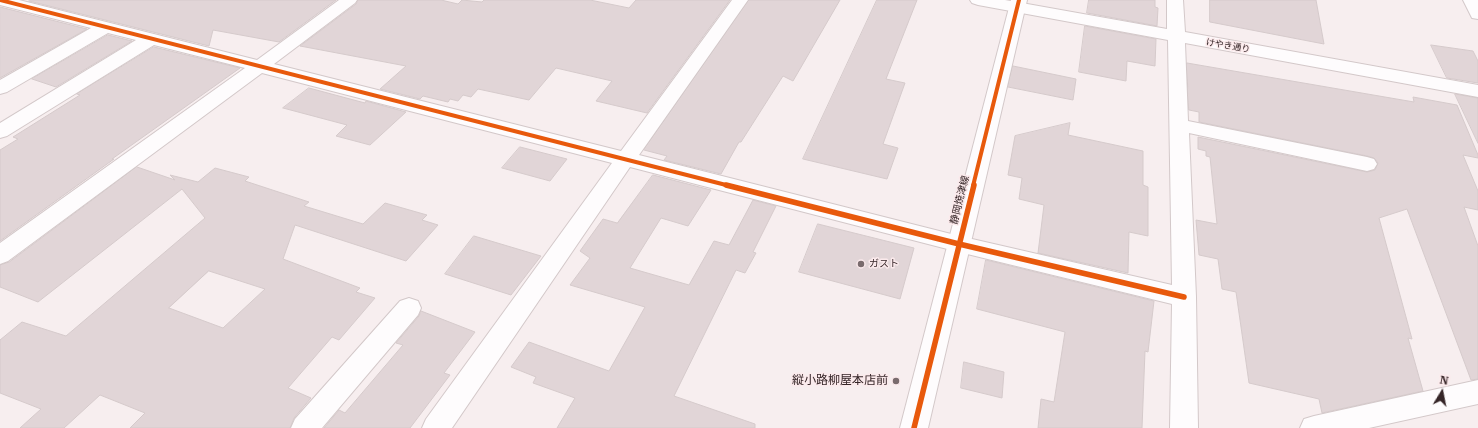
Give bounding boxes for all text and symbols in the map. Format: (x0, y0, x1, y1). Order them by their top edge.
street label: けやき通り (1205, 37, 1251, 55)
street label: 静岡焼津線 (948, 174, 972, 226)
place label: ガスト (869, 258, 899, 270)
marker: ガスト (856, 259, 866, 269)
north arrow (1422, 372, 1462, 412)
text: N (1439, 373, 1450, 388)
place label: 縦小路柳屋本店前 (792, 374, 888, 388)
marker: 縦小路柳屋本店前 (891, 376, 901, 386)

